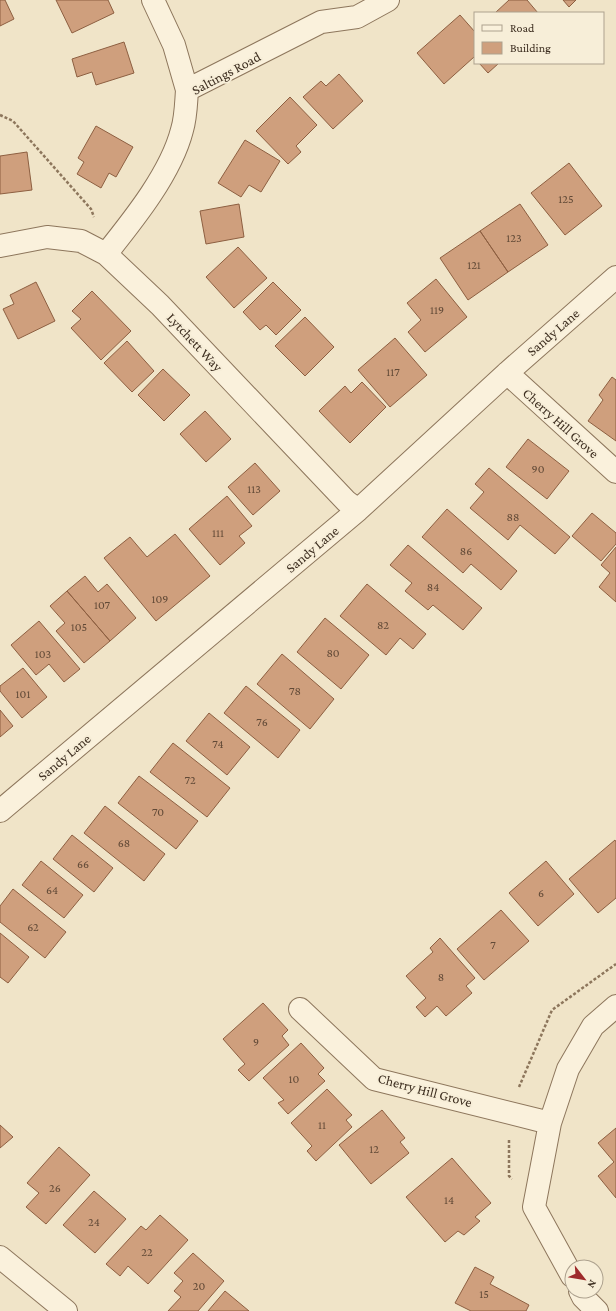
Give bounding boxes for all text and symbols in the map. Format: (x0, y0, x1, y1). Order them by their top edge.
legend (474, 12, 604, 64)
text: Road (510, 21, 535, 35)
text: Building (510, 41, 551, 55)
street label: Saltings Road (189, 48, 264, 98)
house number: 125 (558, 192, 574, 206)
house number: 123 (506, 231, 522, 245)
house number: 121 (467, 258, 481, 272)
house number: 119 (430, 303, 444, 317)
street label: Sandy Lane (524, 305, 582, 359)
street label: Lytchett Way (164, 309, 226, 375)
house number: 117 (386, 365, 400, 379)
street label: Cherry Hill Grove (520, 385, 602, 461)
house number: 90 (532, 462, 545, 476)
house number: 113 (247, 482, 261, 496)
house number: 88 (507, 510, 519, 524)
street label: Sandy Lane (282, 522, 342, 576)
house number: 111 (212, 526, 224, 540)
house number: 86 (460, 544, 472, 558)
house number: 84 (427, 580, 439, 594)
house number: 109 (152, 592, 168, 606)
house number: 107 (94, 598, 110, 612)
house number: 82 (377, 618, 389, 632)
house number: 105 (71, 620, 87, 634)
house number: 80 (326, 646, 340, 660)
house number: 103 (35, 647, 51, 661)
house number: 78 (289, 684, 301, 698)
house number: 101 (16, 687, 30, 701)
house number: 76 (256, 715, 268, 729)
street label: Sandy Lane (34, 730, 94, 784)
house number: 74 (212, 737, 224, 751)
house number: 72 (184, 773, 196, 787)
house number: 70 (152, 805, 164, 819)
house number: 68 (118, 836, 130, 850)
house number: 66 (77, 857, 89, 871)
house number: 64 (46, 883, 58, 897)
house number: 6 (538, 886, 544, 900)
house number: 62 (27, 920, 39, 934)
house number: 7 (490, 938, 496, 952)
house number: 8 (438, 970, 444, 984)
house number: 9 (253, 1035, 259, 1049)
street label: Cherry Hill Grove (376, 1070, 474, 1110)
house number: 10 (289, 1072, 300, 1086)
house number: 11 (318, 1118, 326, 1132)
house number: 12 (369, 1142, 379, 1156)
house number: 26 (49, 1181, 61, 1195)
house number: 14 (444, 1193, 454, 1207)
house number: 24 (88, 1215, 100, 1229)
house number: 22 (141, 1245, 153, 1259)
north arrow (564, 1259, 604, 1299)
text: N (585, 1278, 600, 1291)
house number: 20 (193, 1279, 205, 1293)
house number: 15 (479, 1287, 489, 1301)

